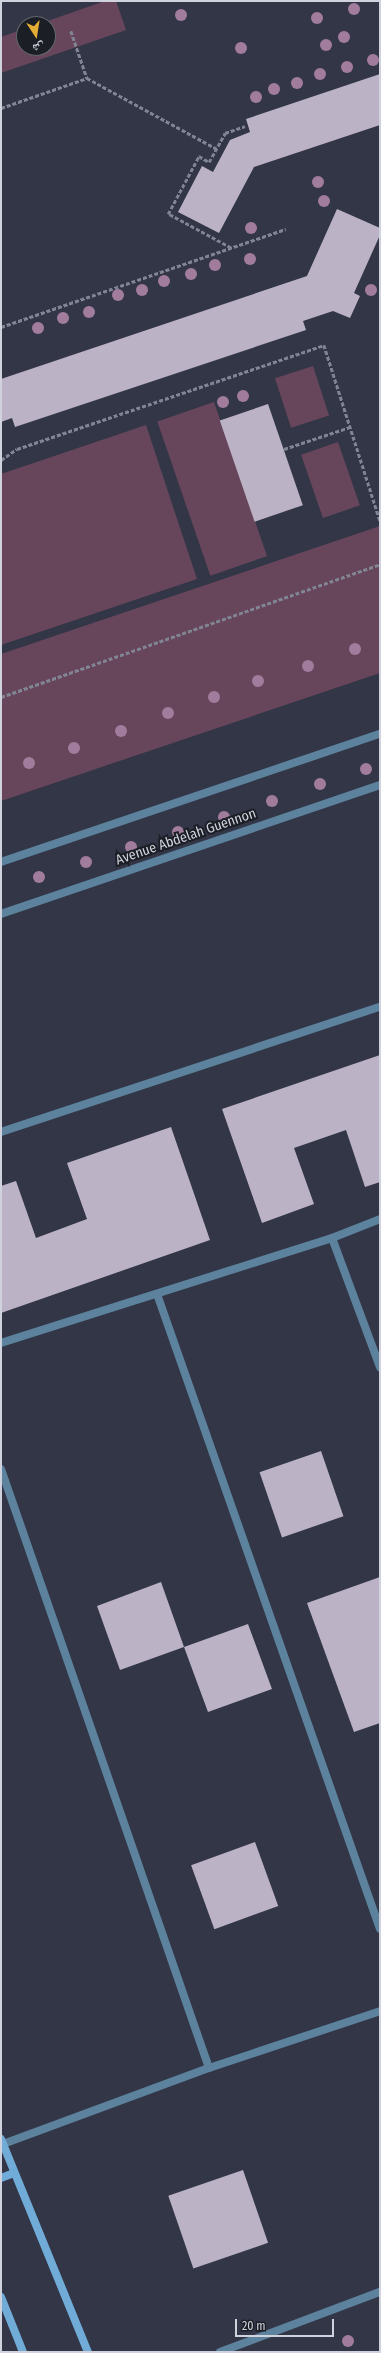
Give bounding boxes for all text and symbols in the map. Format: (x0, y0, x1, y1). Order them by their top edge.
north arrow (16, 16, 56, 56)
text: ش (31, 40, 45, 55)
street label: Avenue Abdelah Guennon (114, 805, 258, 869)
scale bar (237, 2311, 336, 2337)
text: 20 m (242, 2319, 266, 2333)

